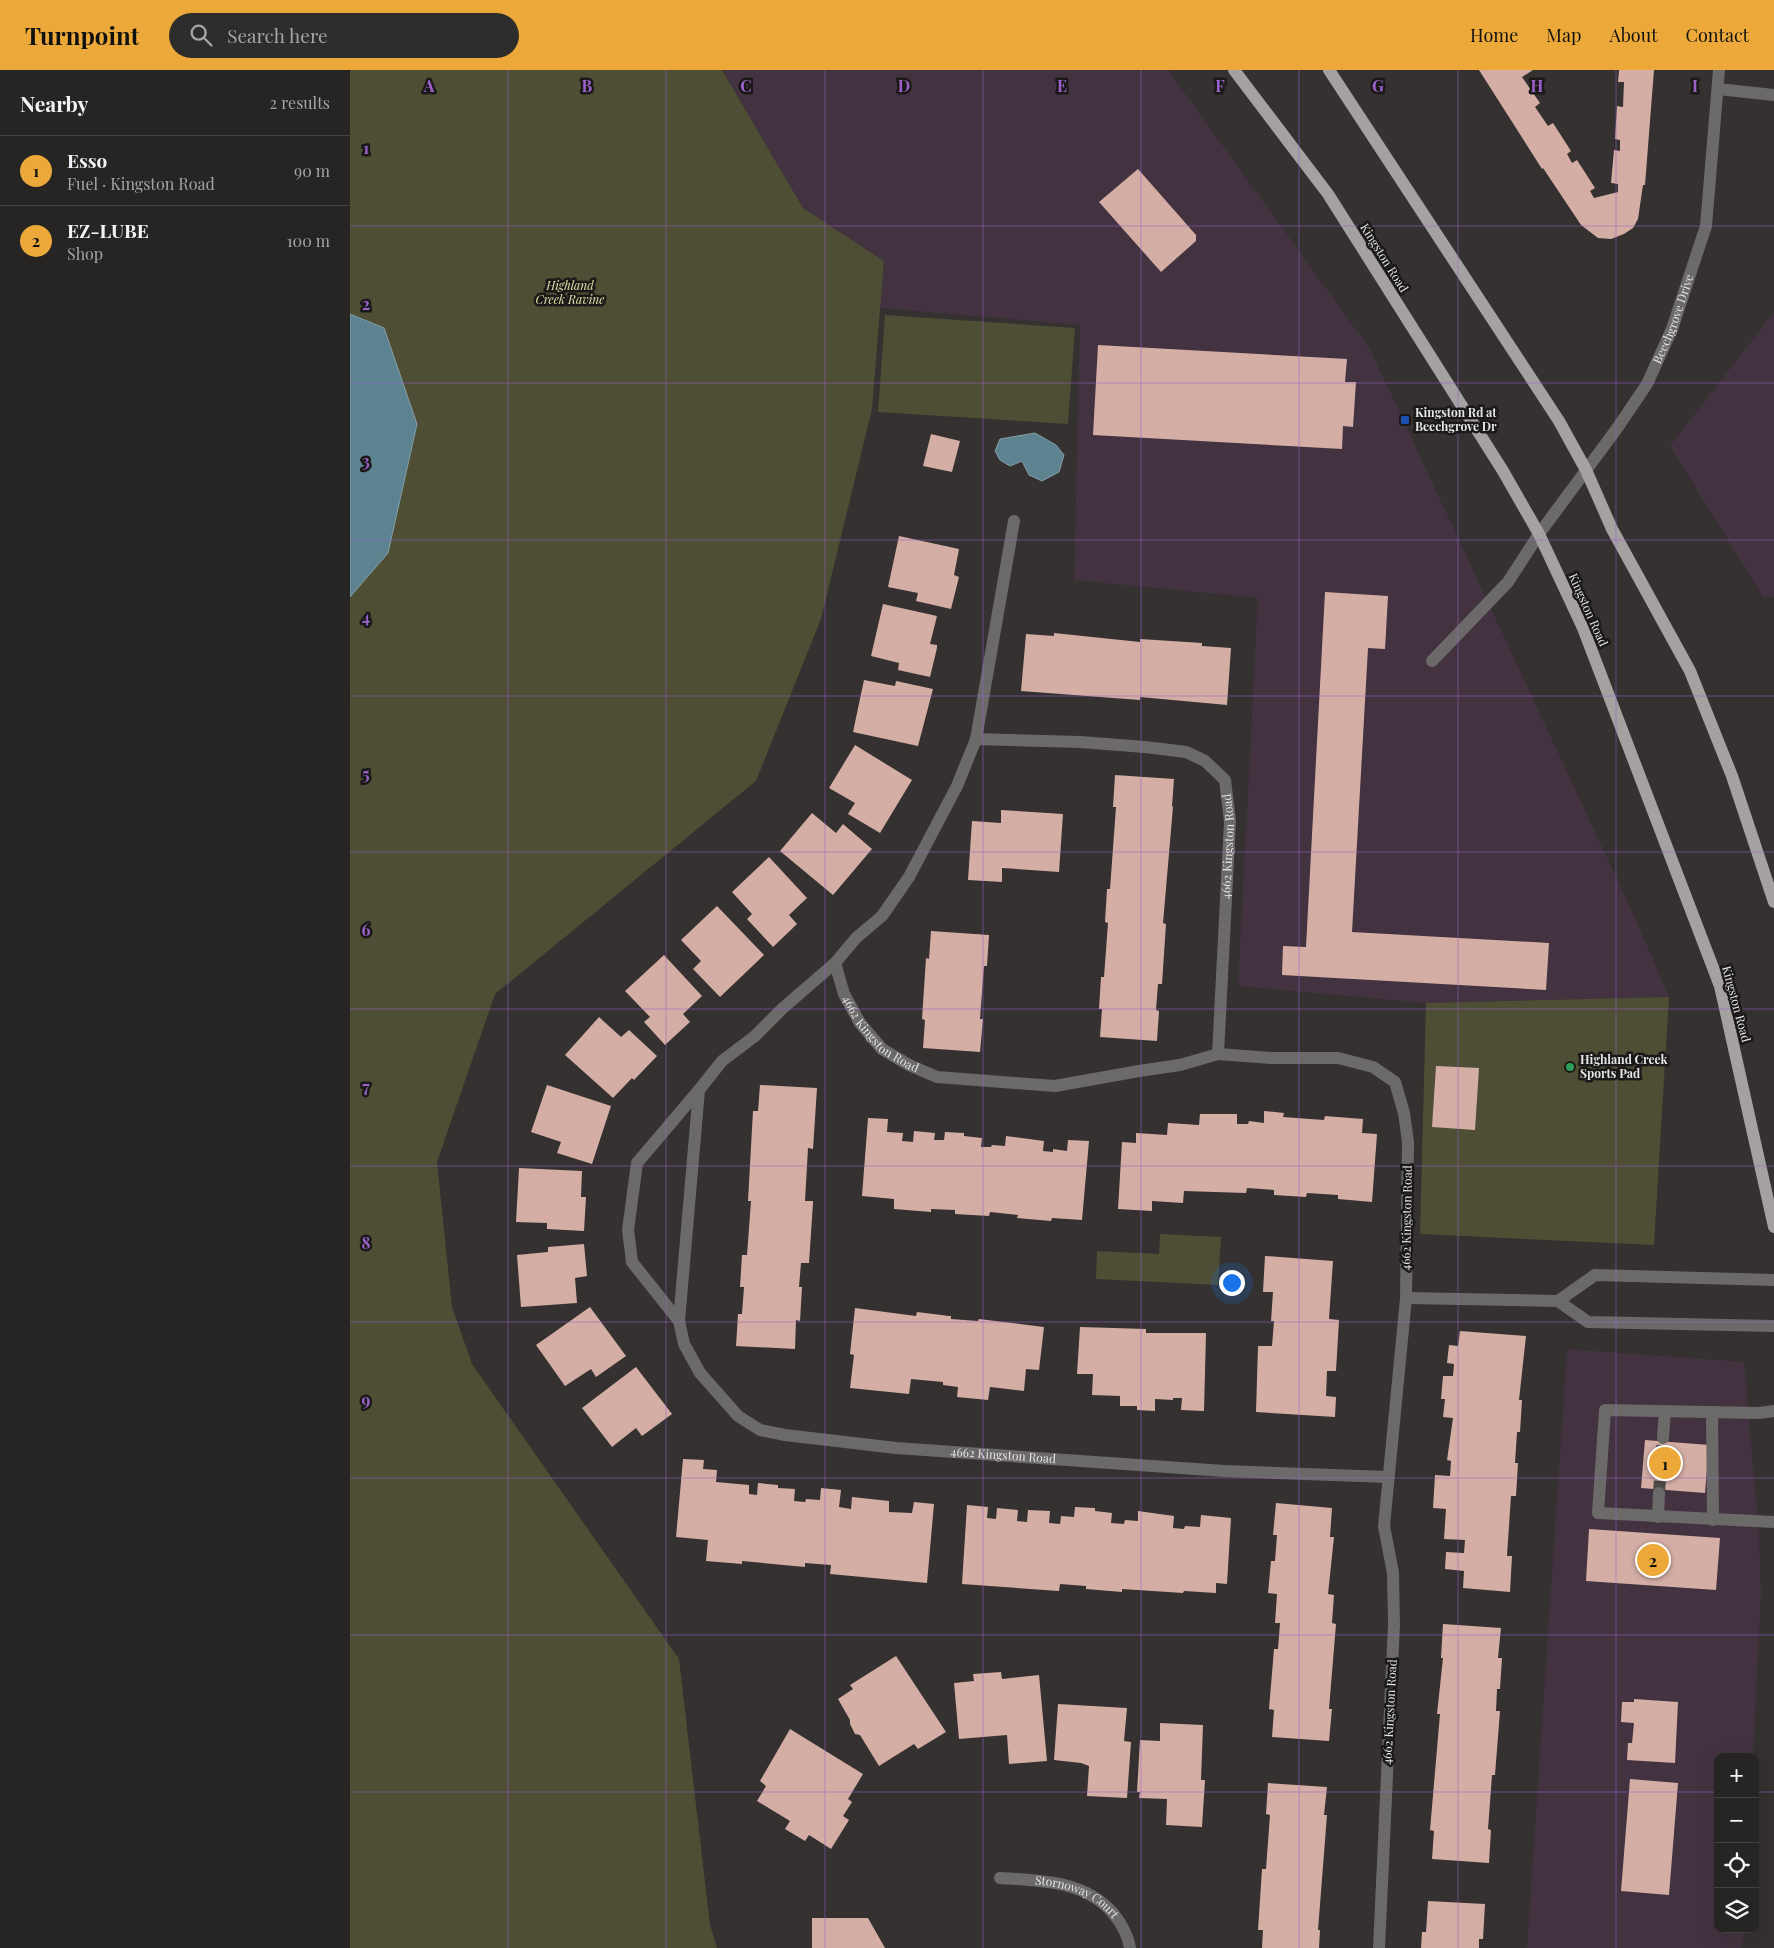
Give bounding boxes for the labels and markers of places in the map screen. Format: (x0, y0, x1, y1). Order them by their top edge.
place label: Kingston Rd at Beechgrove Dr (1415, 404, 1497, 434)
marker: Kingston Rd at Beechgrove Dr (1399, 414, 1411, 426)
place label: Highland Creek Sports Pad (1580, 1051, 1669, 1081)
marker: Highland Creek Sports Pad (1564, 1061, 1576, 1073)
pin: 1 (1649, 1444, 1681, 1482)
pin: 2 (1637, 1541, 1669, 1579)

